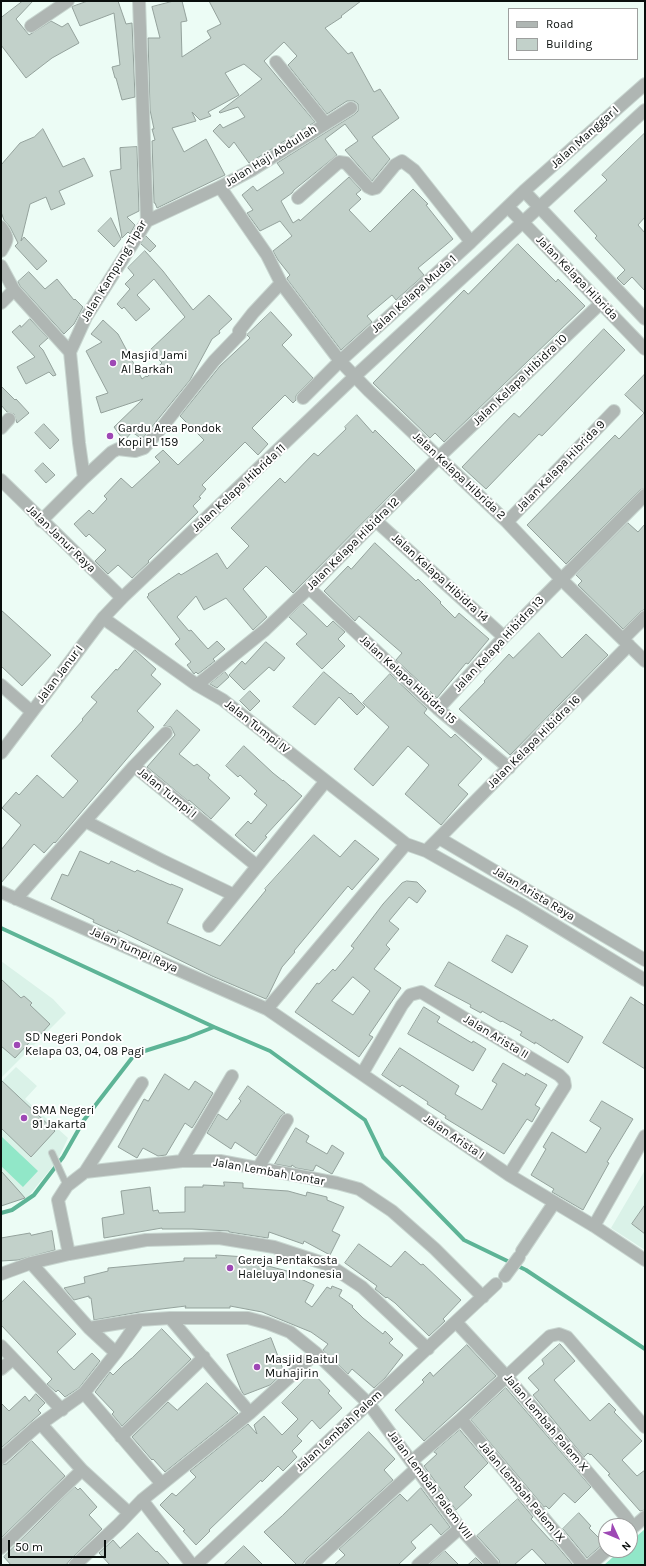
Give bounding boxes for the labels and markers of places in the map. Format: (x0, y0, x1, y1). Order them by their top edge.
place label: Masjid Jami Al Barkah (121, 349, 188, 377)
marker: Masjid Jami Al Barkah (108, 358, 118, 368)
place label: Gardu Area Pondok Kopi PL 159 (118, 422, 222, 450)
marker: Gardu Area Pondok Kopi PL 159 (105, 431, 115, 441)
place label: SD Negeri Pondok Kelapa 03, 04, 08 Pagi (25, 1031, 145, 1059)
marker: SD Negeri Pondok Kelapa 03, 04, 08 Pagi (12, 1040, 22, 1050)
place label: SMA Negeri 91 Jakarta (32, 1104, 94, 1132)
marker: SMA Negeri 91 Jakarta (19, 1113, 29, 1123)
place label: Gereja Pentakosta Haleluya Indonesia (238, 1254, 342, 1282)
marker: Gereja Pentakosta Haleluya Indonesia (225, 1263, 235, 1273)
place label: Masjid Baitul Muhajirin (265, 1353, 338, 1381)
marker: Masjid Baitul Muhajirin (252, 1362, 262, 1372)

